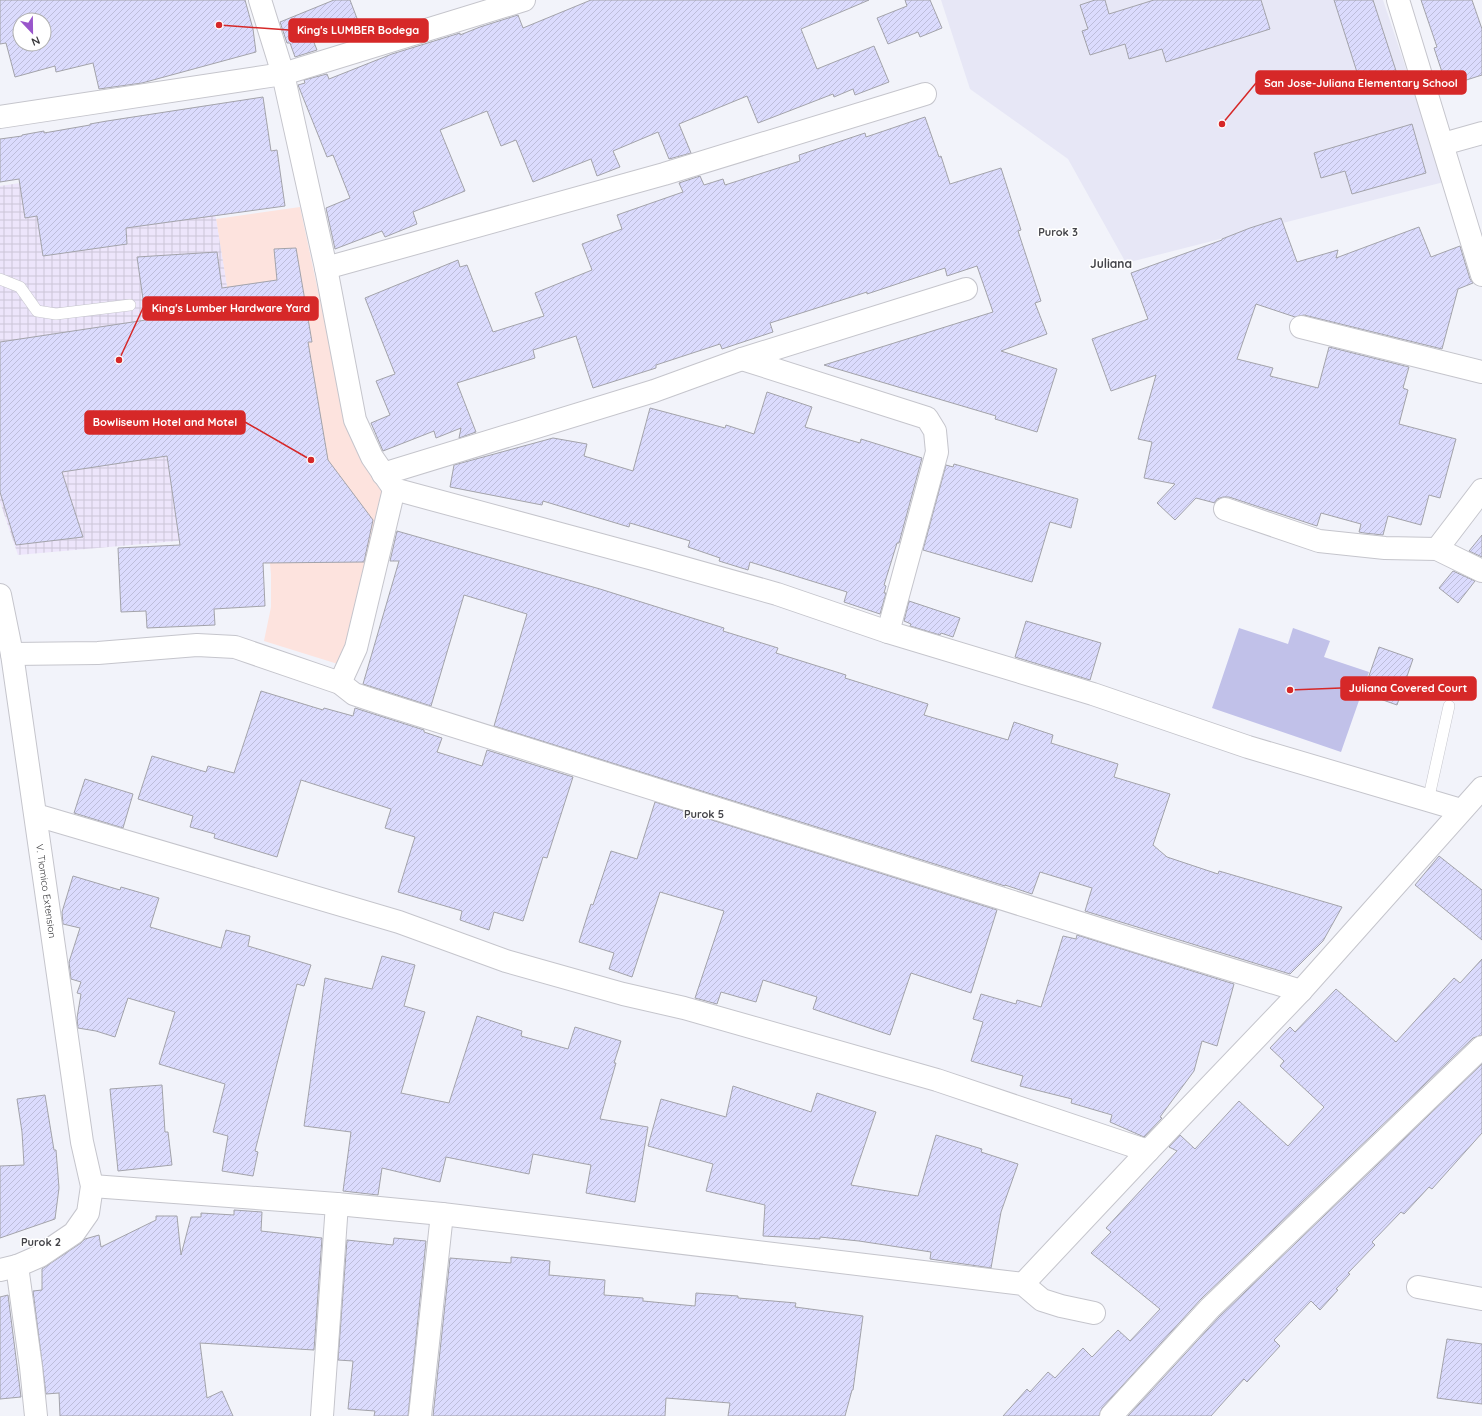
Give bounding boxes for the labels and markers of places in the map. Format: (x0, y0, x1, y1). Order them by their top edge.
callout: King's LUMBER Bodega (289, 19, 428, 42)
callout: San Jose-Juliana Elementary School (1256, 71, 1466, 94)
callout: King's Lumber Hardware Yard (143, 297, 318, 320)
callout: Bowliseum Hotel and Motel (85, 411, 245, 434)
callout: Juliana Covered Court (1341, 677, 1476, 700)

